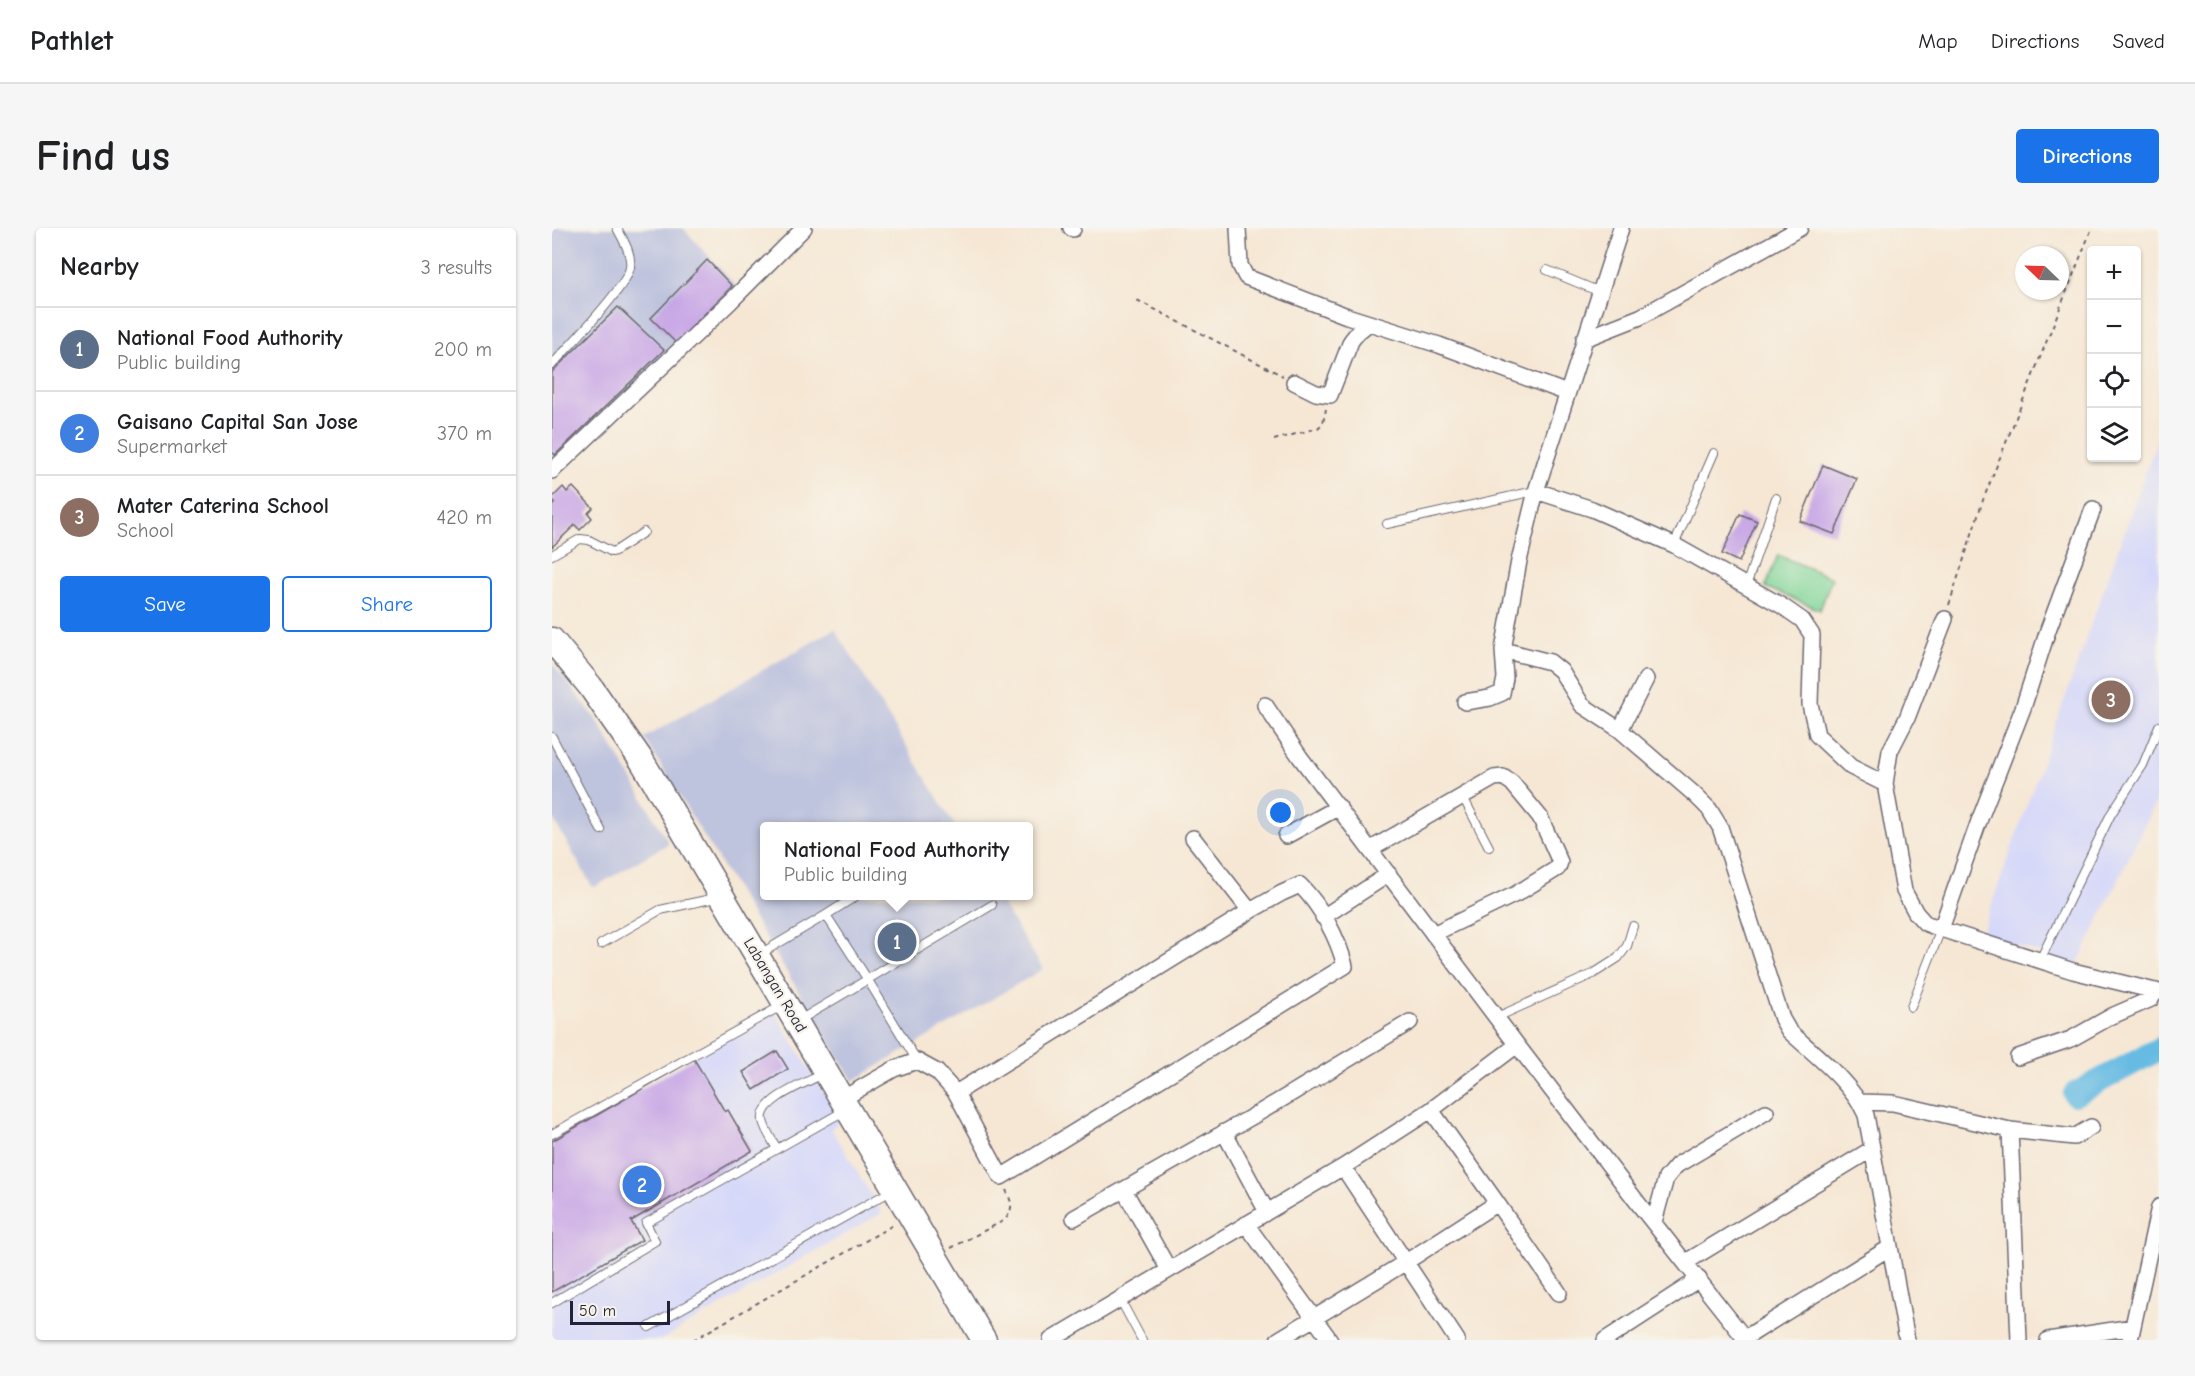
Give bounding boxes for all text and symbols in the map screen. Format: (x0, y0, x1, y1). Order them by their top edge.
text: Pathlet (30, 25, 113, 57)
text: Map (1918, 29, 1958, 53)
text: Directions (1991, 29, 2080, 53)
text: Saved (2113, 29, 2165, 53)
button: Directions (2016, 129, 2159, 183)
text: Find us (36, 132, 170, 181)
north arrow (2015, 246, 2069, 300)
map controls (2087, 246, 2141, 462)
button: + (2087, 246, 2141, 300)
text: Nearby (60, 252, 139, 282)
text: 3 results (421, 256, 492, 279)
button: − (2087, 300, 2141, 354)
text: National Food Authority (117, 325, 343, 351)
text: 1 (76, 338, 83, 361)
text: 200 m (434, 338, 492, 361)
text: Public building (117, 351, 241, 374)
button: locate (2087, 354, 2141, 408)
button: layers (2087, 408, 2141, 462)
text: Gaisano Capital San Jose (117, 409, 358, 435)
text: 2 (75, 422, 84, 445)
text: 370 m (437, 422, 492, 445)
text: Supermarket (117, 435, 227, 458)
text: Mater Caterina School (117, 493, 329, 519)
text: 3 (75, 506, 84, 529)
text: 420 m (436, 506, 492, 529)
text: School (117, 519, 174, 542)
button: Save (60, 576, 270, 632)
button: Share (282, 576, 492, 632)
pin: 3 (2092, 678, 2130, 722)
your location (1266, 798, 1295, 827)
popup (760, 822, 1033, 900)
text: National Food Authority (784, 837, 1009, 863)
text: Public building (784, 863, 908, 886)
pin: 1 (878, 920, 916, 964)
street label: Labangan Road (740, 934, 810, 1036)
pin: 2 (622, 1162, 662, 1208)
scale bar (570, 1298, 670, 1326)
text: 50 m (579, 1302, 616, 1320)

